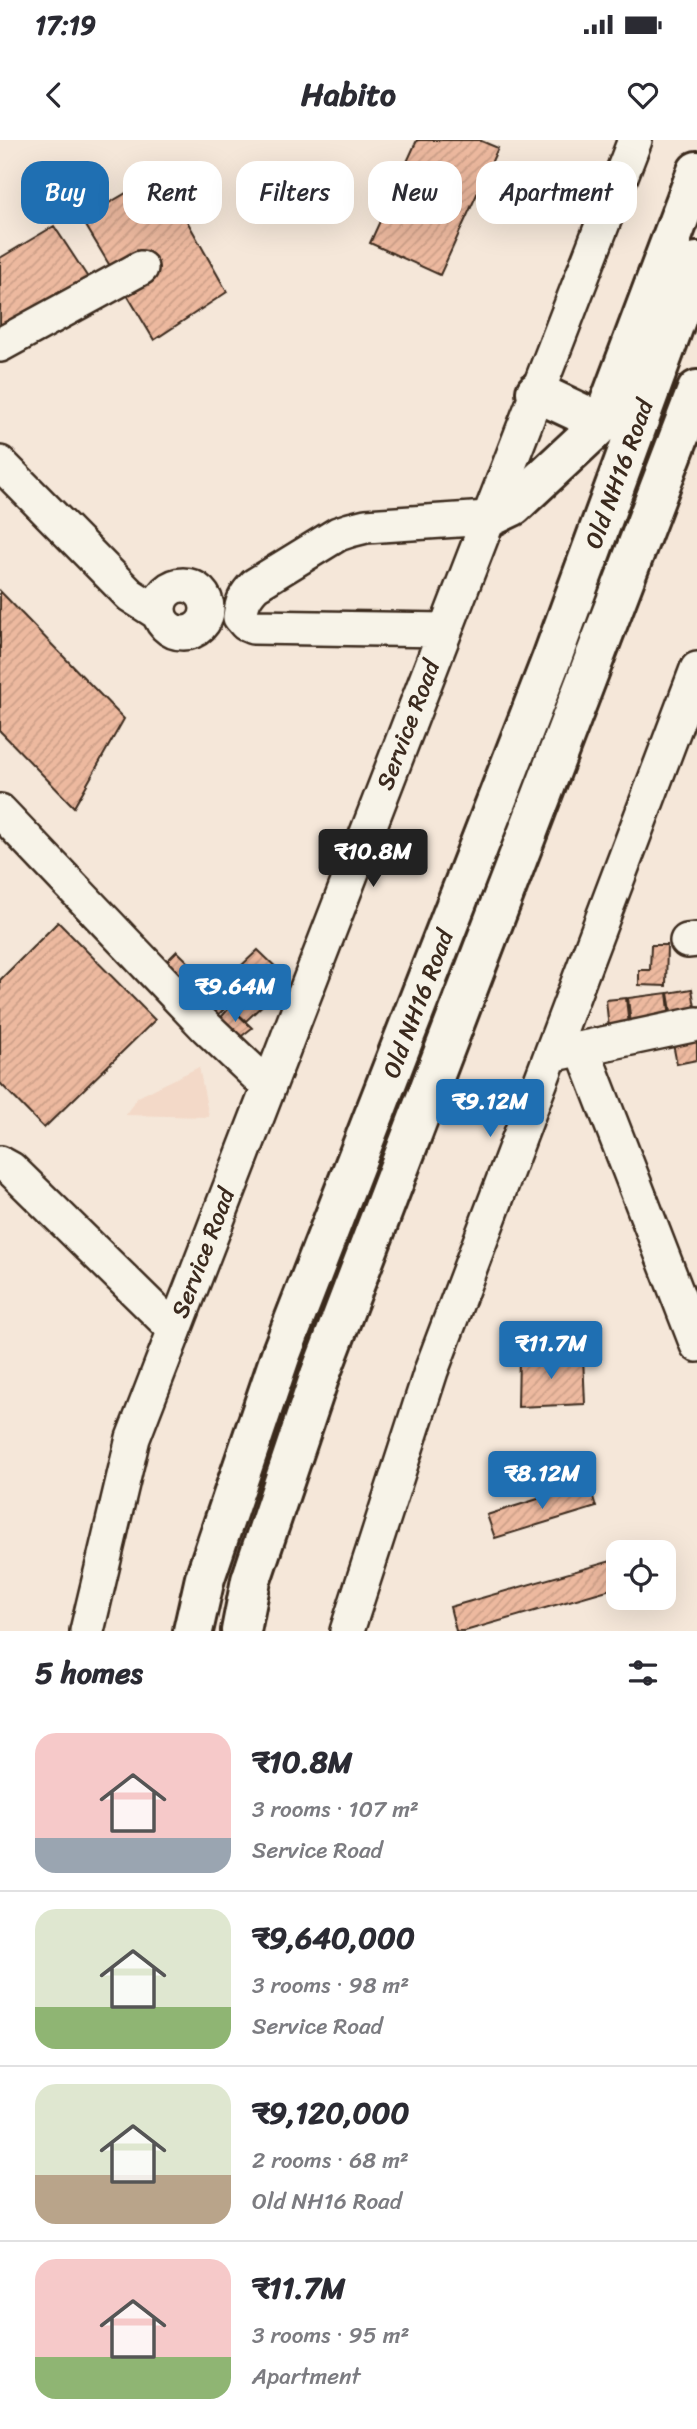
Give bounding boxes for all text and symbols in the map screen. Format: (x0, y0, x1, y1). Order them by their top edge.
text: 17:19 (35, 2, 96, 48)
text: Habito (301, 66, 396, 123)
icon: back (35, 76, 73, 114)
icon: heart (624, 76, 662, 114)
chip: Buy (21, 161, 109, 224)
chip: Rent (123, 161, 222, 224)
chip: Filters (236, 161, 354, 224)
chip: New (368, 161, 462, 224)
chip: Apartment (476, 161, 637, 224)
street label: Old NH16 Road (573, 391, 666, 555)
street label: Service Road (364, 652, 453, 796)
pin: ₹10.8M (316, 830, 430, 889)
text: ₹10.8M (335, 831, 411, 872)
street label: Old NH16 Road (370, 921, 466, 1084)
pin: ₹9.64M (178, 964, 292, 1024)
text: ₹9.64M (195, 966, 275, 1007)
pin: ₹9.12M (433, 1080, 547, 1139)
text: ₹9.12M (452, 1081, 528, 1122)
street label: Service Road (159, 1180, 248, 1324)
pin: ₹11.7M (494, 1322, 608, 1381)
text: ₹11.7M (515, 1323, 587, 1364)
pin: ₹8.12M (485, 1452, 599, 1511)
text: ₹8.12M (504, 1453, 580, 1494)
map controls (606, 1540, 676, 1610)
button: locate (606, 1540, 676, 1610)
text: 5 homes (35, 1646, 143, 1700)
icon: filters (624, 1654, 662, 1692)
text: ₹10.8M (252, 1735, 352, 1789)
icon: home (91, 1761, 175, 1845)
text: 3 rooms · 107 m² (252, 1789, 419, 1830)
text: Service Road (252, 1830, 383, 1871)
text: ₹9,640,000 (252, 1911, 415, 1965)
icon: home (91, 1937, 175, 2021)
text: 3 rooms · 98 m² (252, 1965, 409, 2006)
text: Service Road (252, 2006, 383, 2047)
text: ₹9,120,000 (252, 2086, 409, 2140)
icon: home (91, 2112, 175, 2196)
text: 2 rooms · 68 m² (252, 2140, 409, 2181)
text: Old NH16 Road (252, 2181, 402, 2222)
text: ₹11.7M (252, 2261, 345, 2315)
icon: home (91, 2287, 175, 2371)
text: 3 rooms · 95 m² (252, 2315, 409, 2356)
text: Apartment (252, 2356, 361, 2397)

